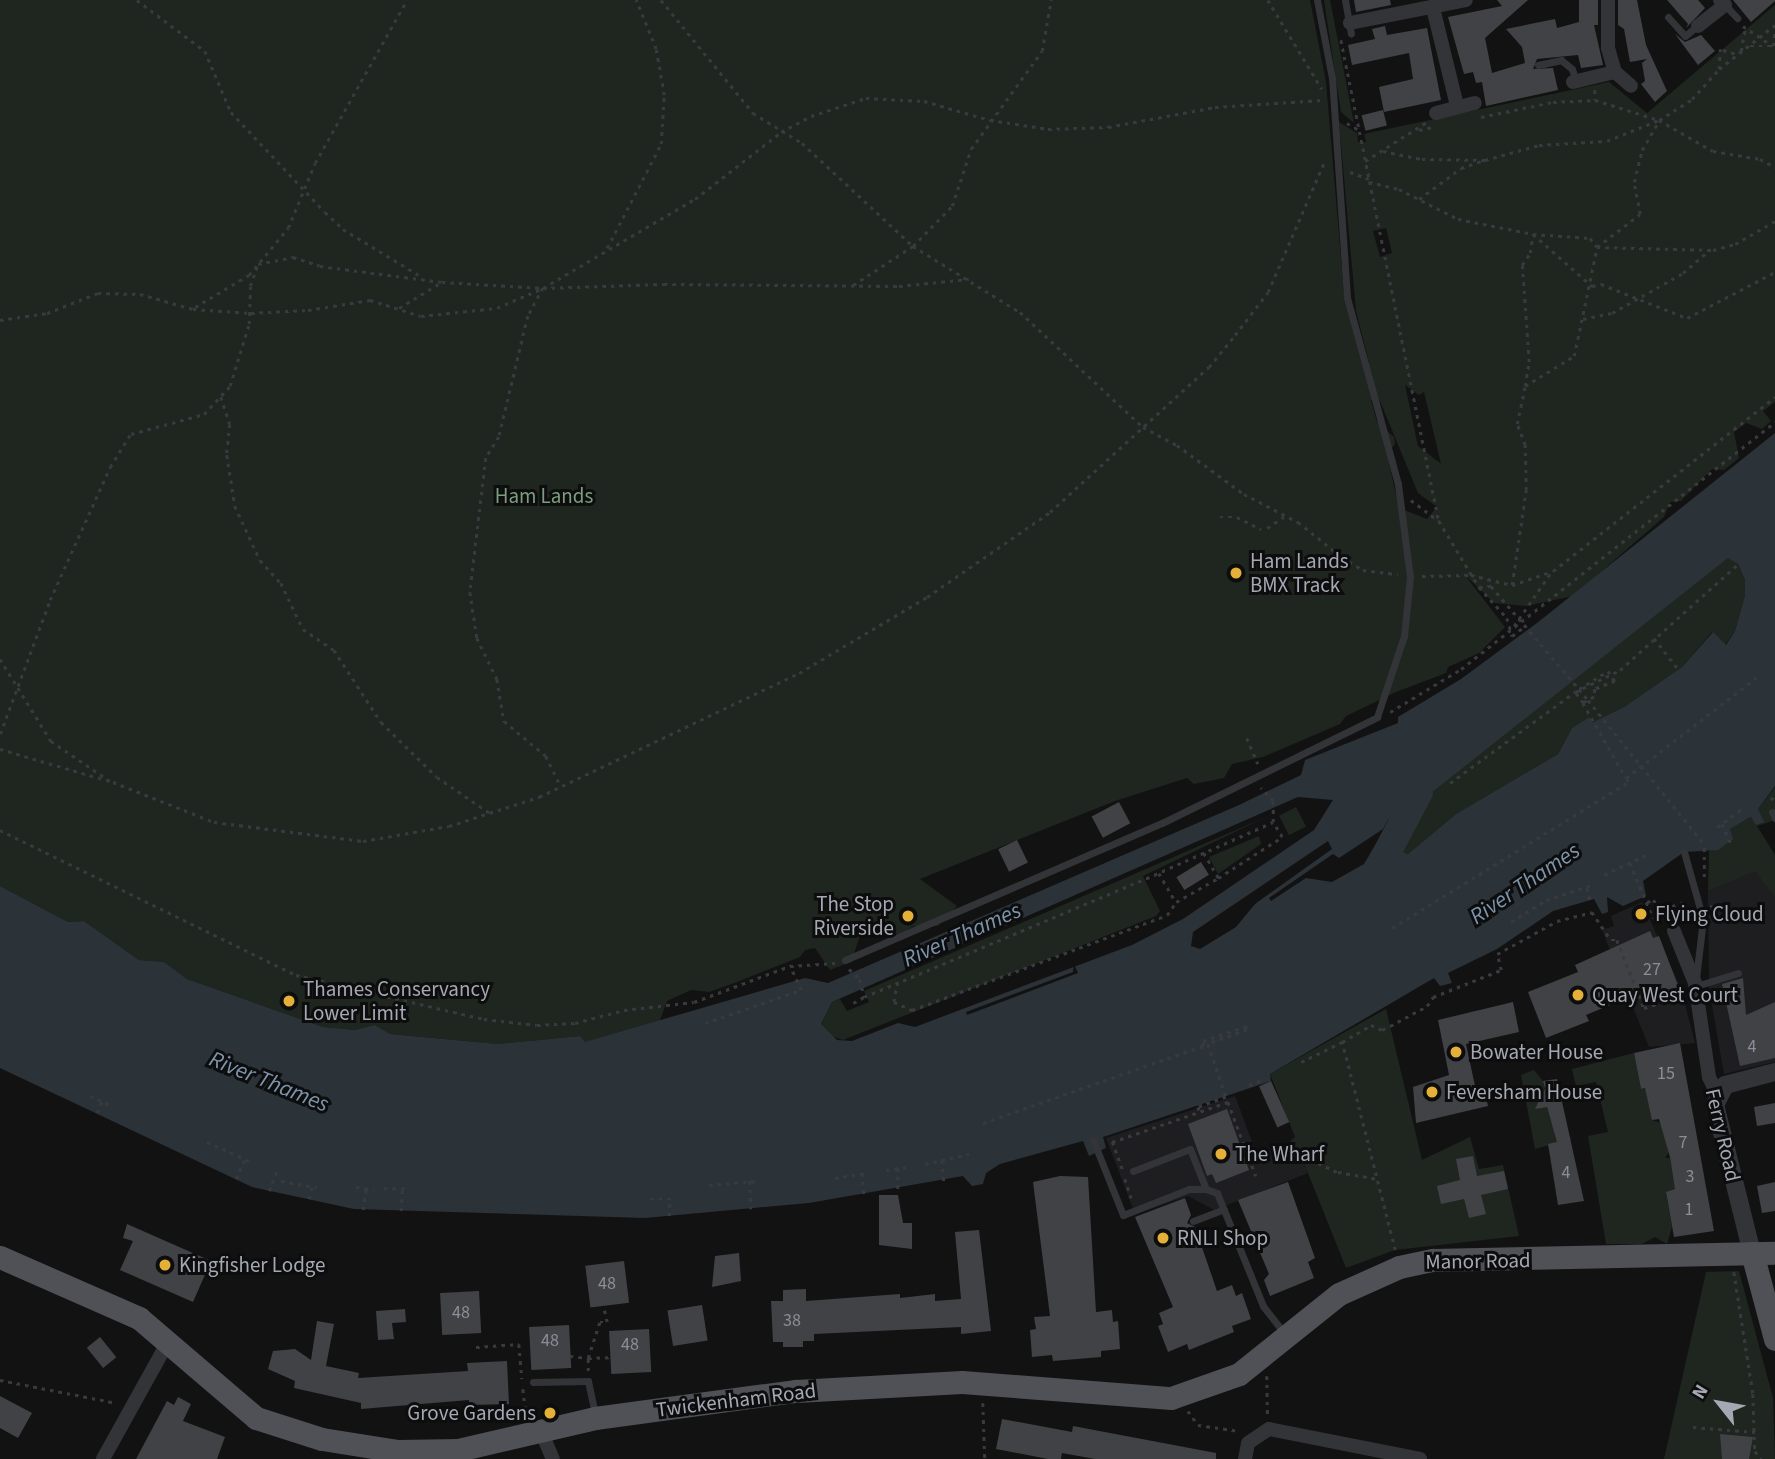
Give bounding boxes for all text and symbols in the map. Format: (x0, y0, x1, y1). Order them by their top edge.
park label: Ham Lands (495, 483, 593, 509)
place label: Ham Lands BMX Track (1250, 548, 1349, 598)
marker: Ham Lands BMX Track (1228, 565, 1244, 581)
water label: River Thames (1465, 837, 1585, 931)
place label: The Stop Riverside (813, 891, 894, 941)
water label: River Thames (899, 897, 1025, 973)
place label: Flying Cloud (1655, 901, 1764, 927)
marker: Flying Cloud (1633, 906, 1649, 922)
marker: The Stop Riverside (900, 908, 916, 924)
house number: 27 (1643, 959, 1661, 981)
place label: Thames Conservancy Lower Limit (303, 976, 490, 1026)
place label: Quay West Court (1592, 982, 1738, 1008)
marker: Quay West Court (1570, 987, 1586, 1003)
marker: Thames Conservancy Lower Limit (281, 993, 297, 1009)
house number: 4 (1748, 1036, 1756, 1058)
place label: Bowater House (1470, 1039, 1603, 1065)
marker: Bowater House (1448, 1044, 1464, 1060)
water label: River Thames (205, 1045, 333, 1119)
house number: 15 (1657, 1063, 1675, 1085)
place label: Feversham House (1446, 1079, 1602, 1105)
marker: Feversham House (1424, 1084, 1440, 1100)
street label: Ferry Road (1700, 1086, 1746, 1184)
house number: 7 (1679, 1132, 1687, 1154)
place label: The Wharf (1235, 1141, 1324, 1167)
marker: The Wharf (1213, 1146, 1229, 1162)
house number: 4 (1562, 1162, 1570, 1184)
house number: 3 (1686, 1166, 1694, 1188)
house number: 1 (1685, 1199, 1693, 1221)
place label: RNLI Shop (1177, 1225, 1268, 1251)
marker: RNLI Shop (1155, 1230, 1171, 1246)
street label: Manor Road (1425, 1247, 1531, 1275)
place label: Kingfisher Lodge (179, 1252, 326, 1278)
marker: Kingfisher Lodge (157, 1257, 173, 1273)
house number: 48 (598, 1273, 616, 1295)
house number: 48 (452, 1302, 470, 1324)
house number: 38 (783, 1310, 801, 1332)
house number: 48 (541, 1330, 559, 1352)
house number: 48 (621, 1334, 639, 1356)
north arrow (1684, 1368, 1754, 1438)
street label: Twickenham Road (655, 1378, 817, 1422)
text: N (1686, 1380, 1715, 1404)
place label: Grove Gardens (407, 1400, 536, 1426)
marker: Grove Gardens (542, 1405, 558, 1421)

